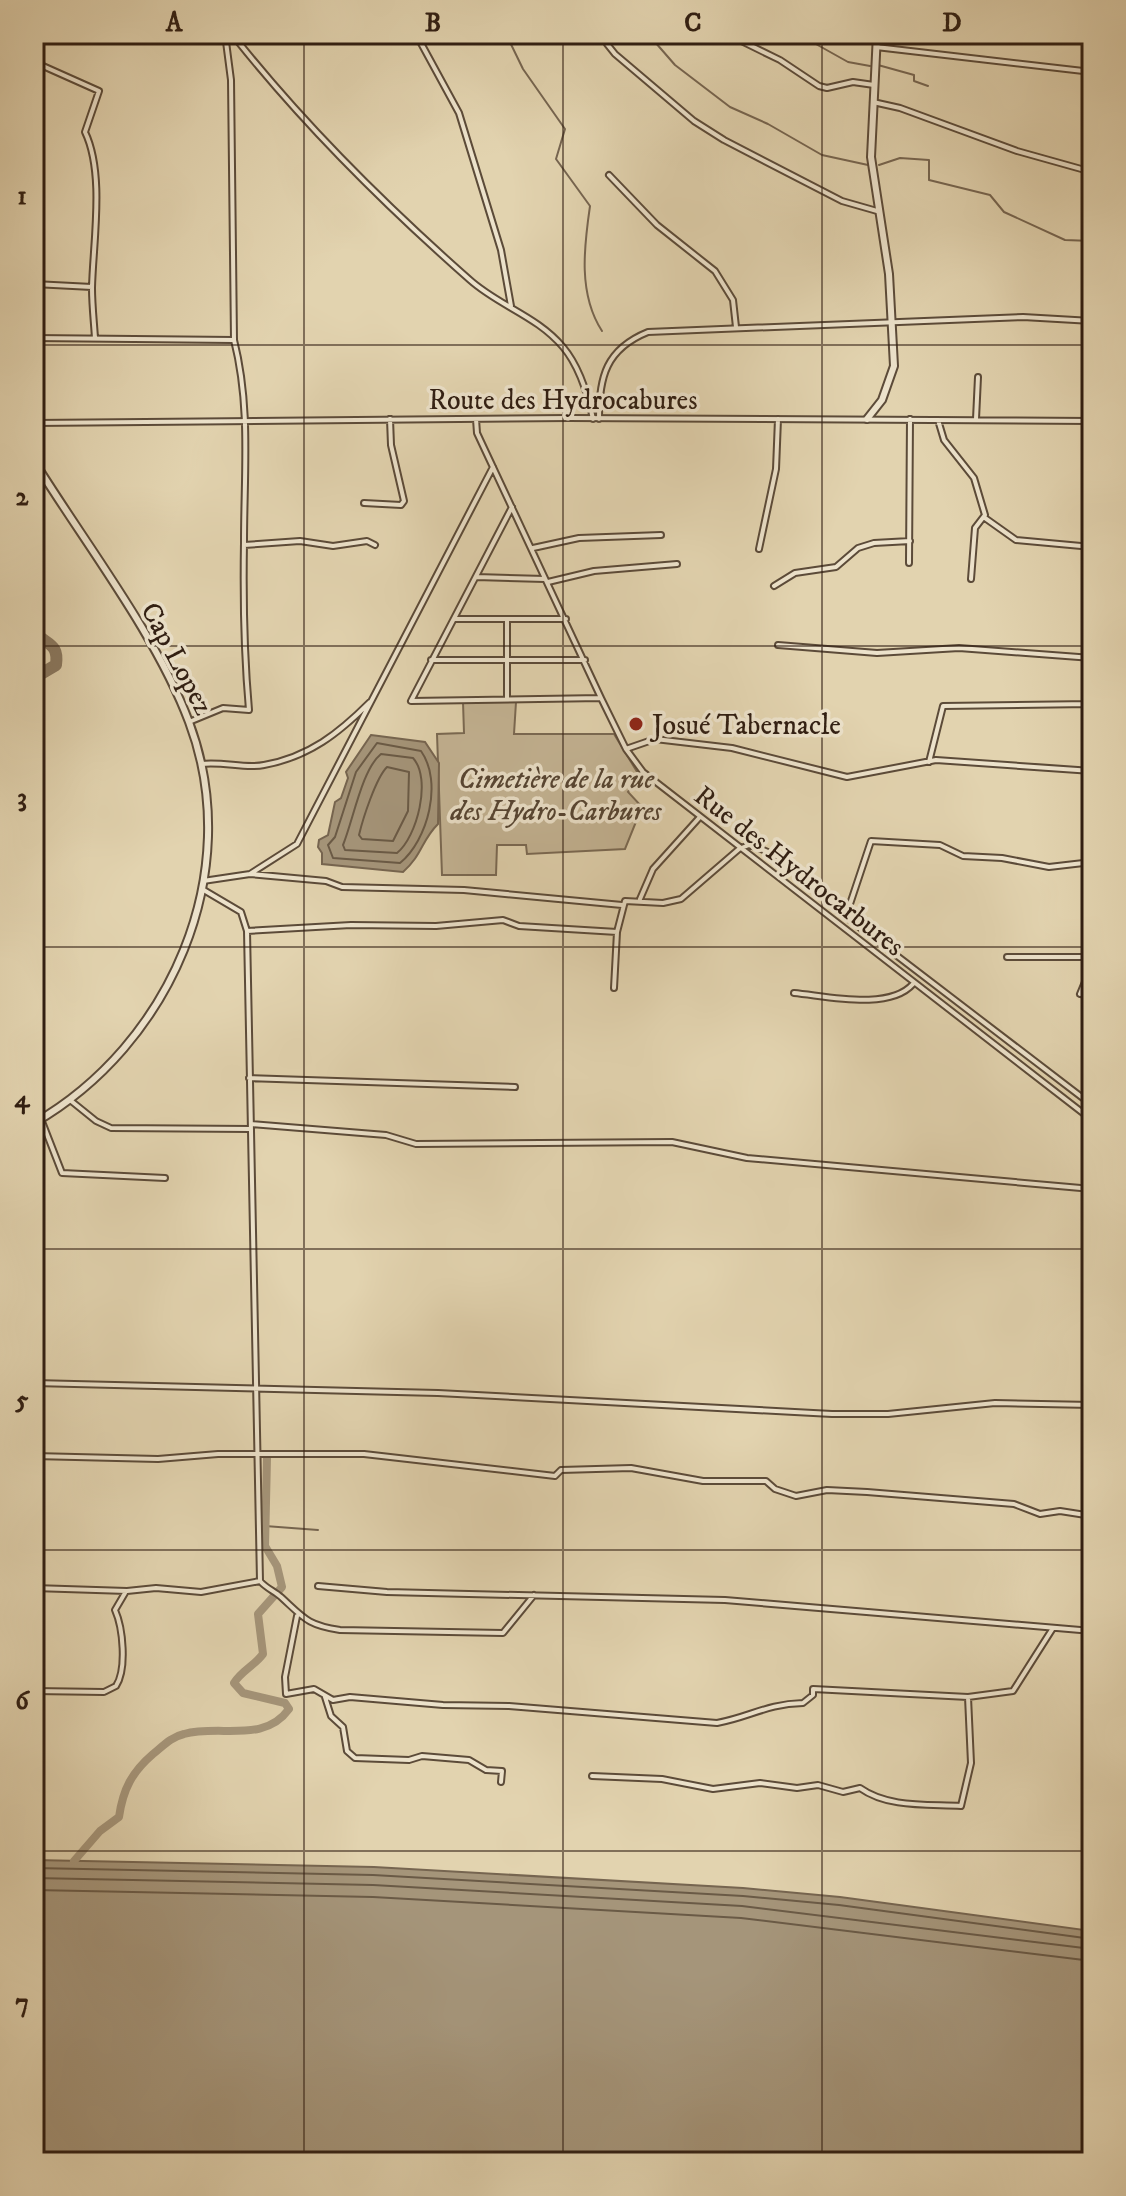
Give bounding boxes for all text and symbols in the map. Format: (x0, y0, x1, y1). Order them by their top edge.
text: A (165, 7, 184, 40)
text: B (425, 7, 441, 40)
text: C (684, 7, 702, 40)
text: D (942, 7, 962, 40)
text: 1 (17, 180, 27, 213)
street label: Route des Hydrocabures (428, 383, 698, 418)
text: 2 (16, 481, 30, 514)
street label: Cap Lopez (133, 597, 221, 721)
place label: Josué Tabernacle (649, 708, 841, 743)
marker: Josué Tabernacle (627, 715, 645, 733)
park label: Cimetière de la rue des Hydro-Carbures (449, 762, 662, 829)
street label: Rue des Hydrocarbures (687, 778, 911, 964)
text: 3 (17, 782, 27, 815)
text: 4 (15, 1083, 31, 1116)
text: 5 (15, 1384, 29, 1417)
text: 6 (15, 1685, 30, 1718)
text: 7 (15, 1987, 29, 2020)

